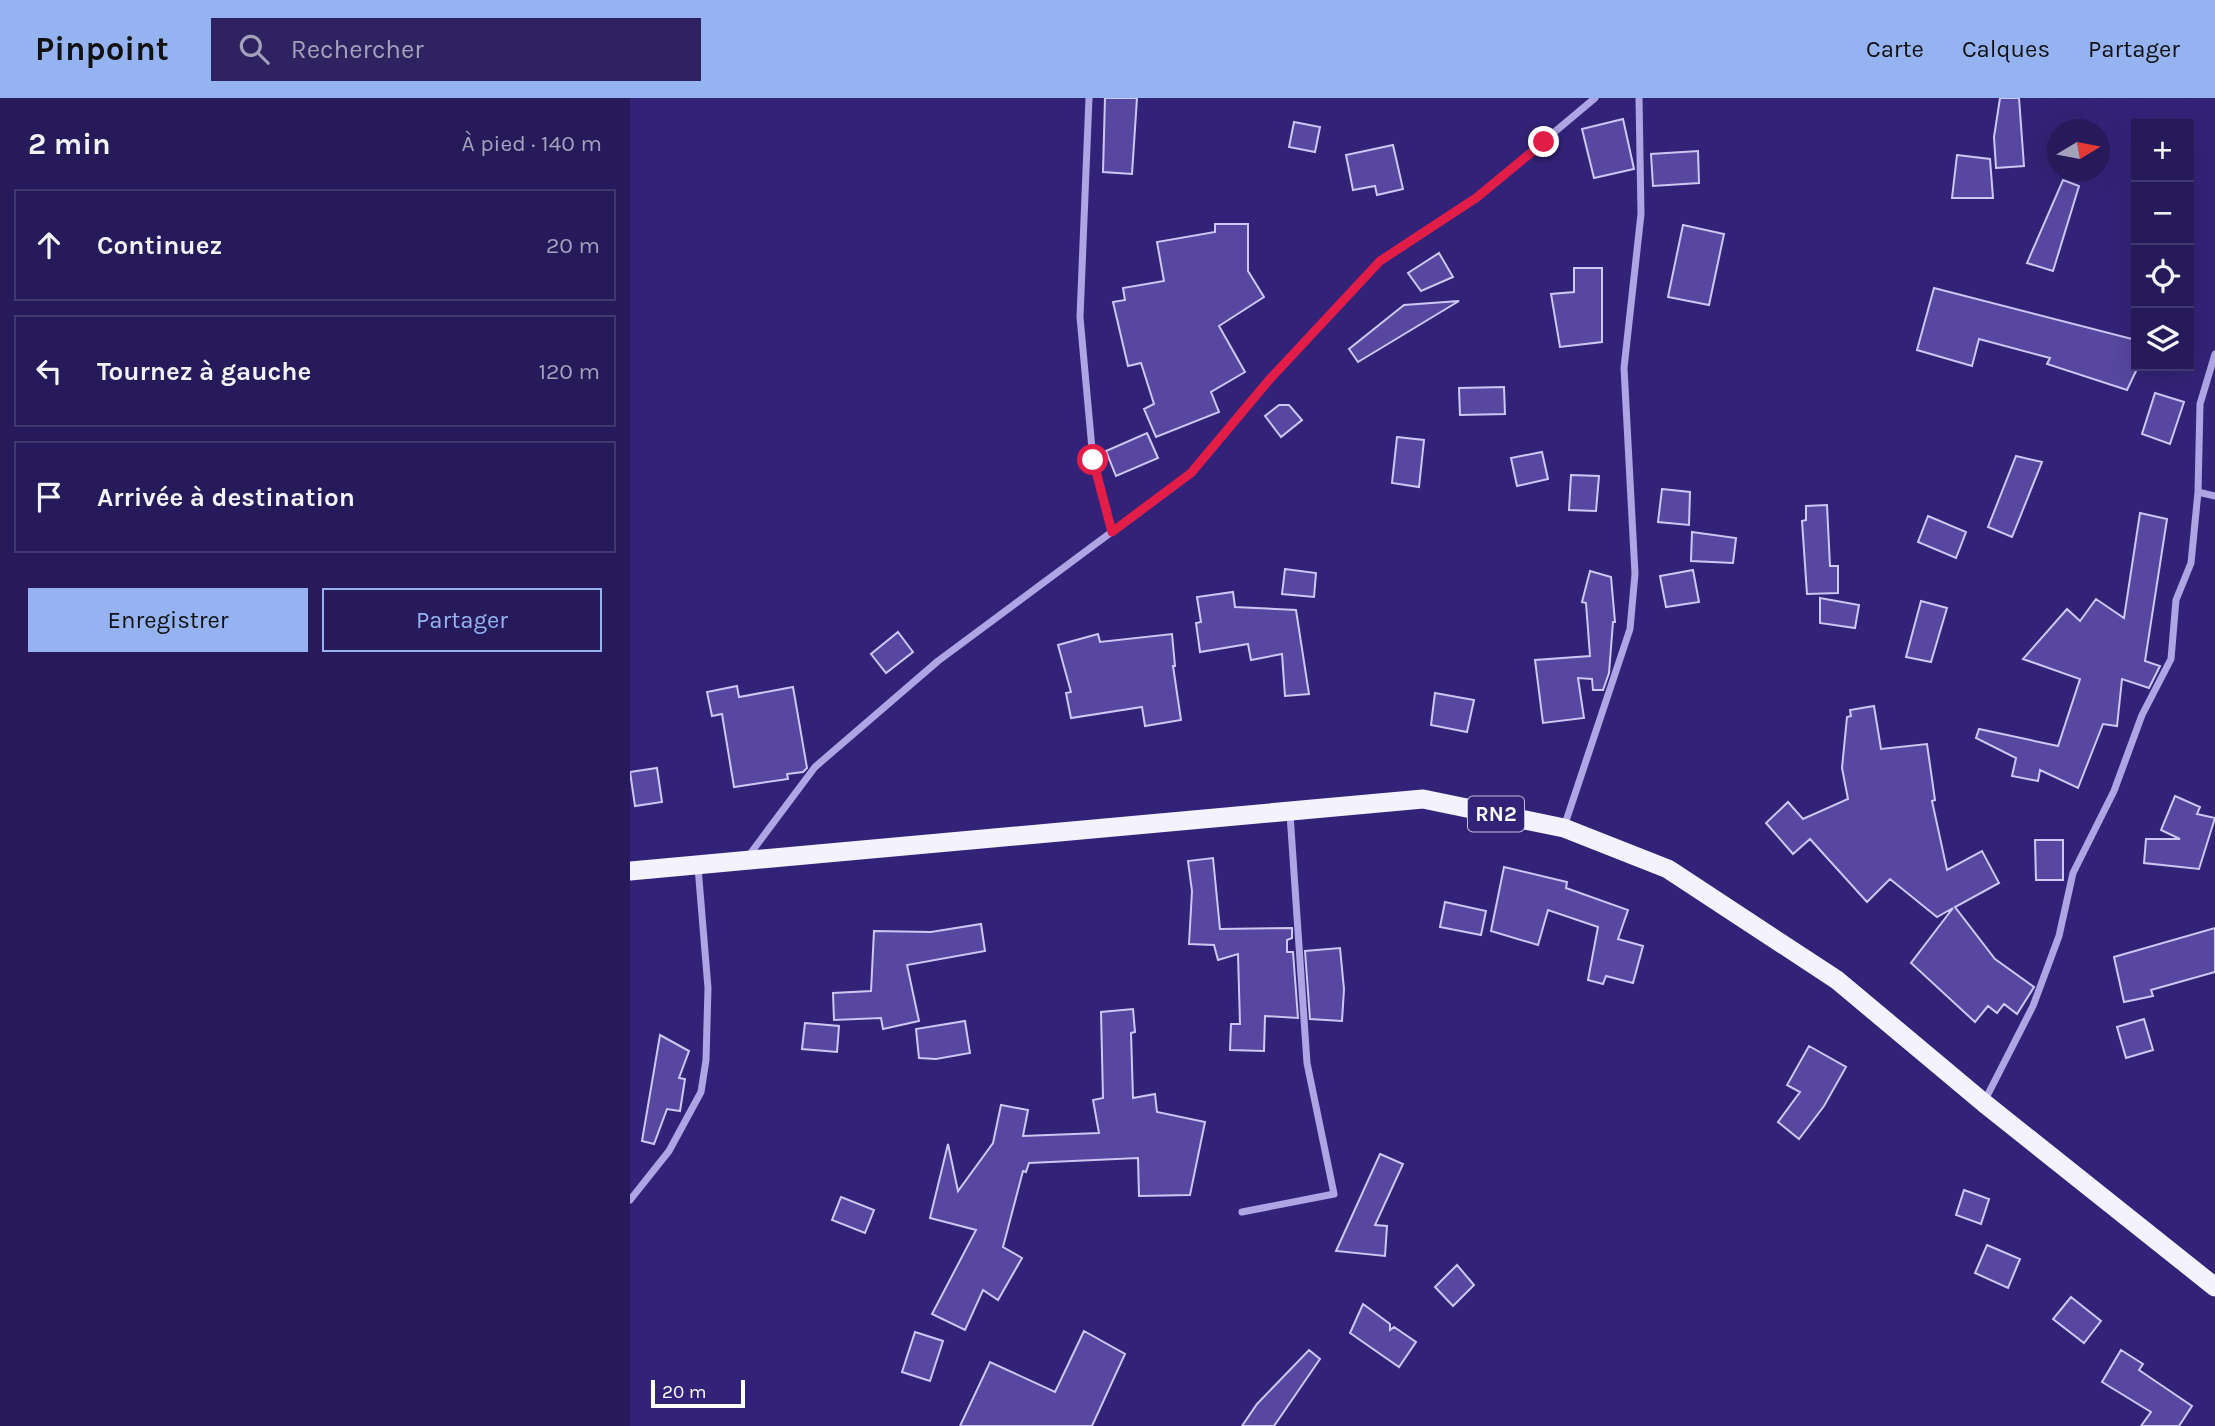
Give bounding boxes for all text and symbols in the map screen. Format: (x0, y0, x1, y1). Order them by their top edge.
search box (211, 18, 701, 81)
text: Pinpoint (35, 30, 169, 68)
icon: search (235, 30, 273, 68)
text: Rechercher (291, 34, 424, 65)
text: Carte (1866, 35, 1924, 63)
text: Calques (1962, 35, 2050, 63)
text: Partager (2088, 35, 2180, 63)
north arrow (2047, 119, 2110, 182)
map controls (2131, 119, 2194, 371)
button: + (2131, 119, 2194, 182)
text: 2 min (28, 126, 111, 162)
route end (1528, 126, 1559, 157)
text: À pied · 140 m (461, 130, 602, 157)
button: − (2131, 182, 2194, 245)
icon: ahead (30, 226, 68, 264)
text: Continuez (97, 230, 222, 261)
text: 20 m (546, 232, 600, 259)
button: locate (2131, 245, 2194, 308)
button: layers (2131, 308, 2194, 371)
icon: left (30, 352, 68, 390)
text: Tournez à gauche (97, 356, 311, 387)
text: 120 m (538, 358, 600, 385)
route start (1077, 444, 1108, 475)
icon: arrive (30, 478, 68, 516)
text: Arrivée à destination (97, 482, 355, 513)
button: Enregistrer (28, 588, 308, 652)
button: Partager (322, 588, 602, 652)
road number: RN2 (1468, 796, 1524, 832)
scale bar (651, 1377, 746, 1409)
text: 20 m (662, 1381, 707, 1403)

